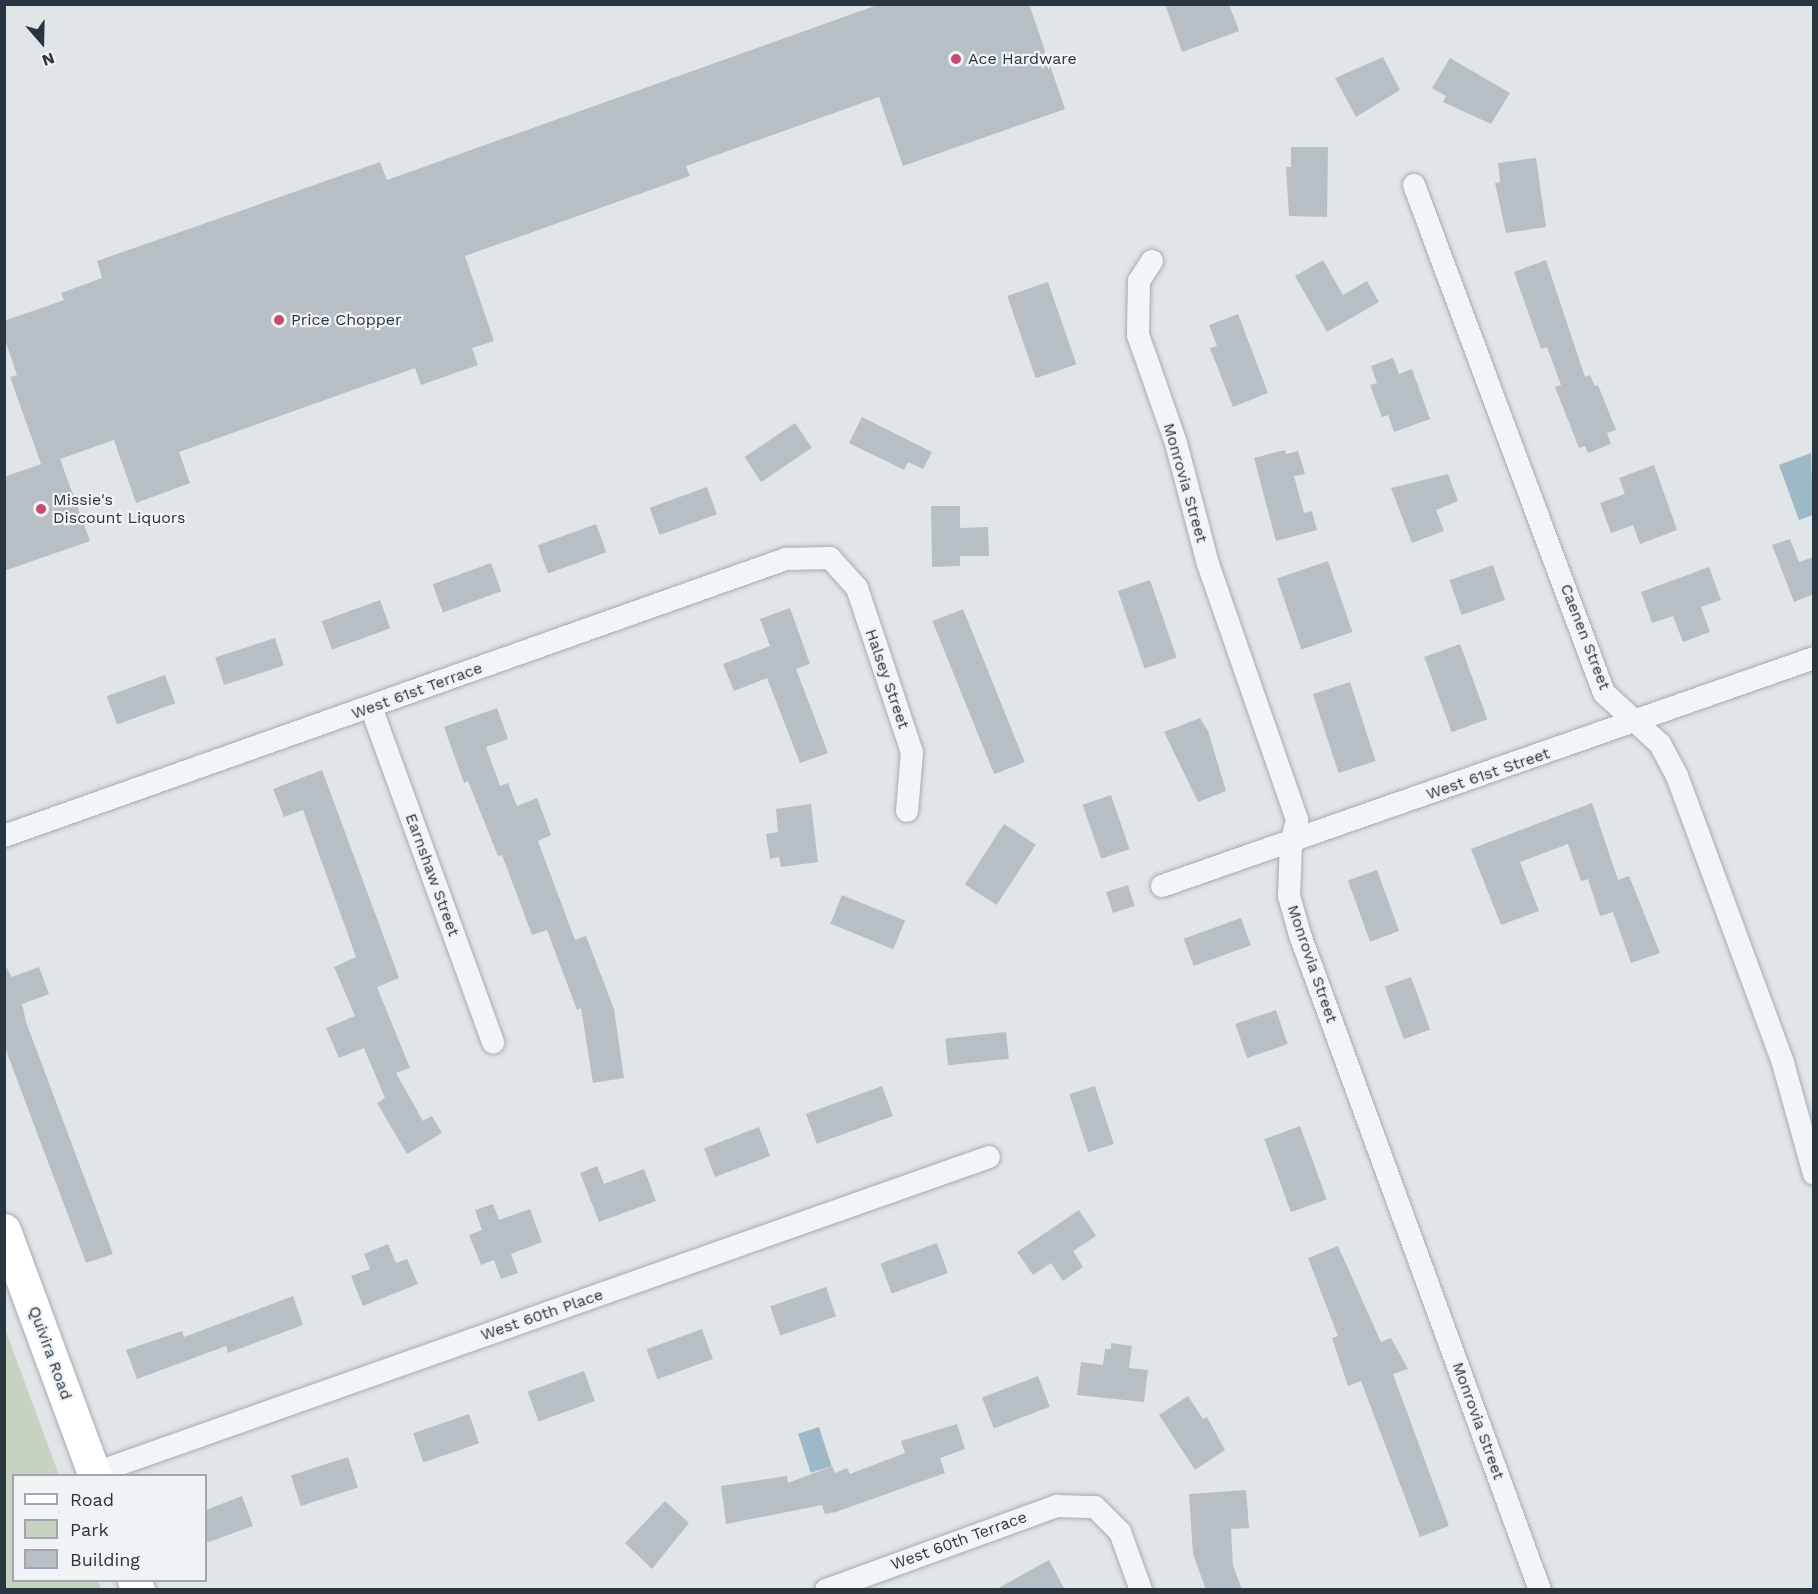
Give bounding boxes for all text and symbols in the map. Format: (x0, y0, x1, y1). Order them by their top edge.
north arrow (12, 12, 72, 72)
text: N (40, 48, 57, 70)
place label: Ace Hardware (968, 49, 1077, 69)
marker: Ace Hardware (949, 52, 963, 66)
place label: Price Chopper (291, 310, 401, 330)
marker: Price Chopper (272, 313, 286, 327)
street label: Monrovia Street (1159, 421, 1211, 545)
place label: Missie's Discount Liquors (53, 490, 185, 528)
marker: Missie's Discount Liquors (34, 502, 48, 516)
street label: Caenen Street (1556, 581, 1614, 693)
street label: Halsey Street (861, 626, 913, 732)
street label: West 61st Terrace (349, 658, 485, 724)
street label: West 61st Street (1424, 744, 1552, 804)
street label: Earnshaw Street (401, 811, 463, 939)
street label: Monrovia Street (1283, 902, 1341, 1026)
street label: West 60th Place (478, 1285, 606, 1345)
street label: Quivira Road (24, 1303, 76, 1403)
street label: Monrovia Street (1448, 1359, 1508, 1483)
legend (12, 1474, 207, 1582)
text: Road (70, 1489, 114, 1510)
street label: West 60th Terrace (888, 1507, 1030, 1575)
text: Park (70, 1519, 109, 1540)
text: Building (70, 1549, 140, 1570)

